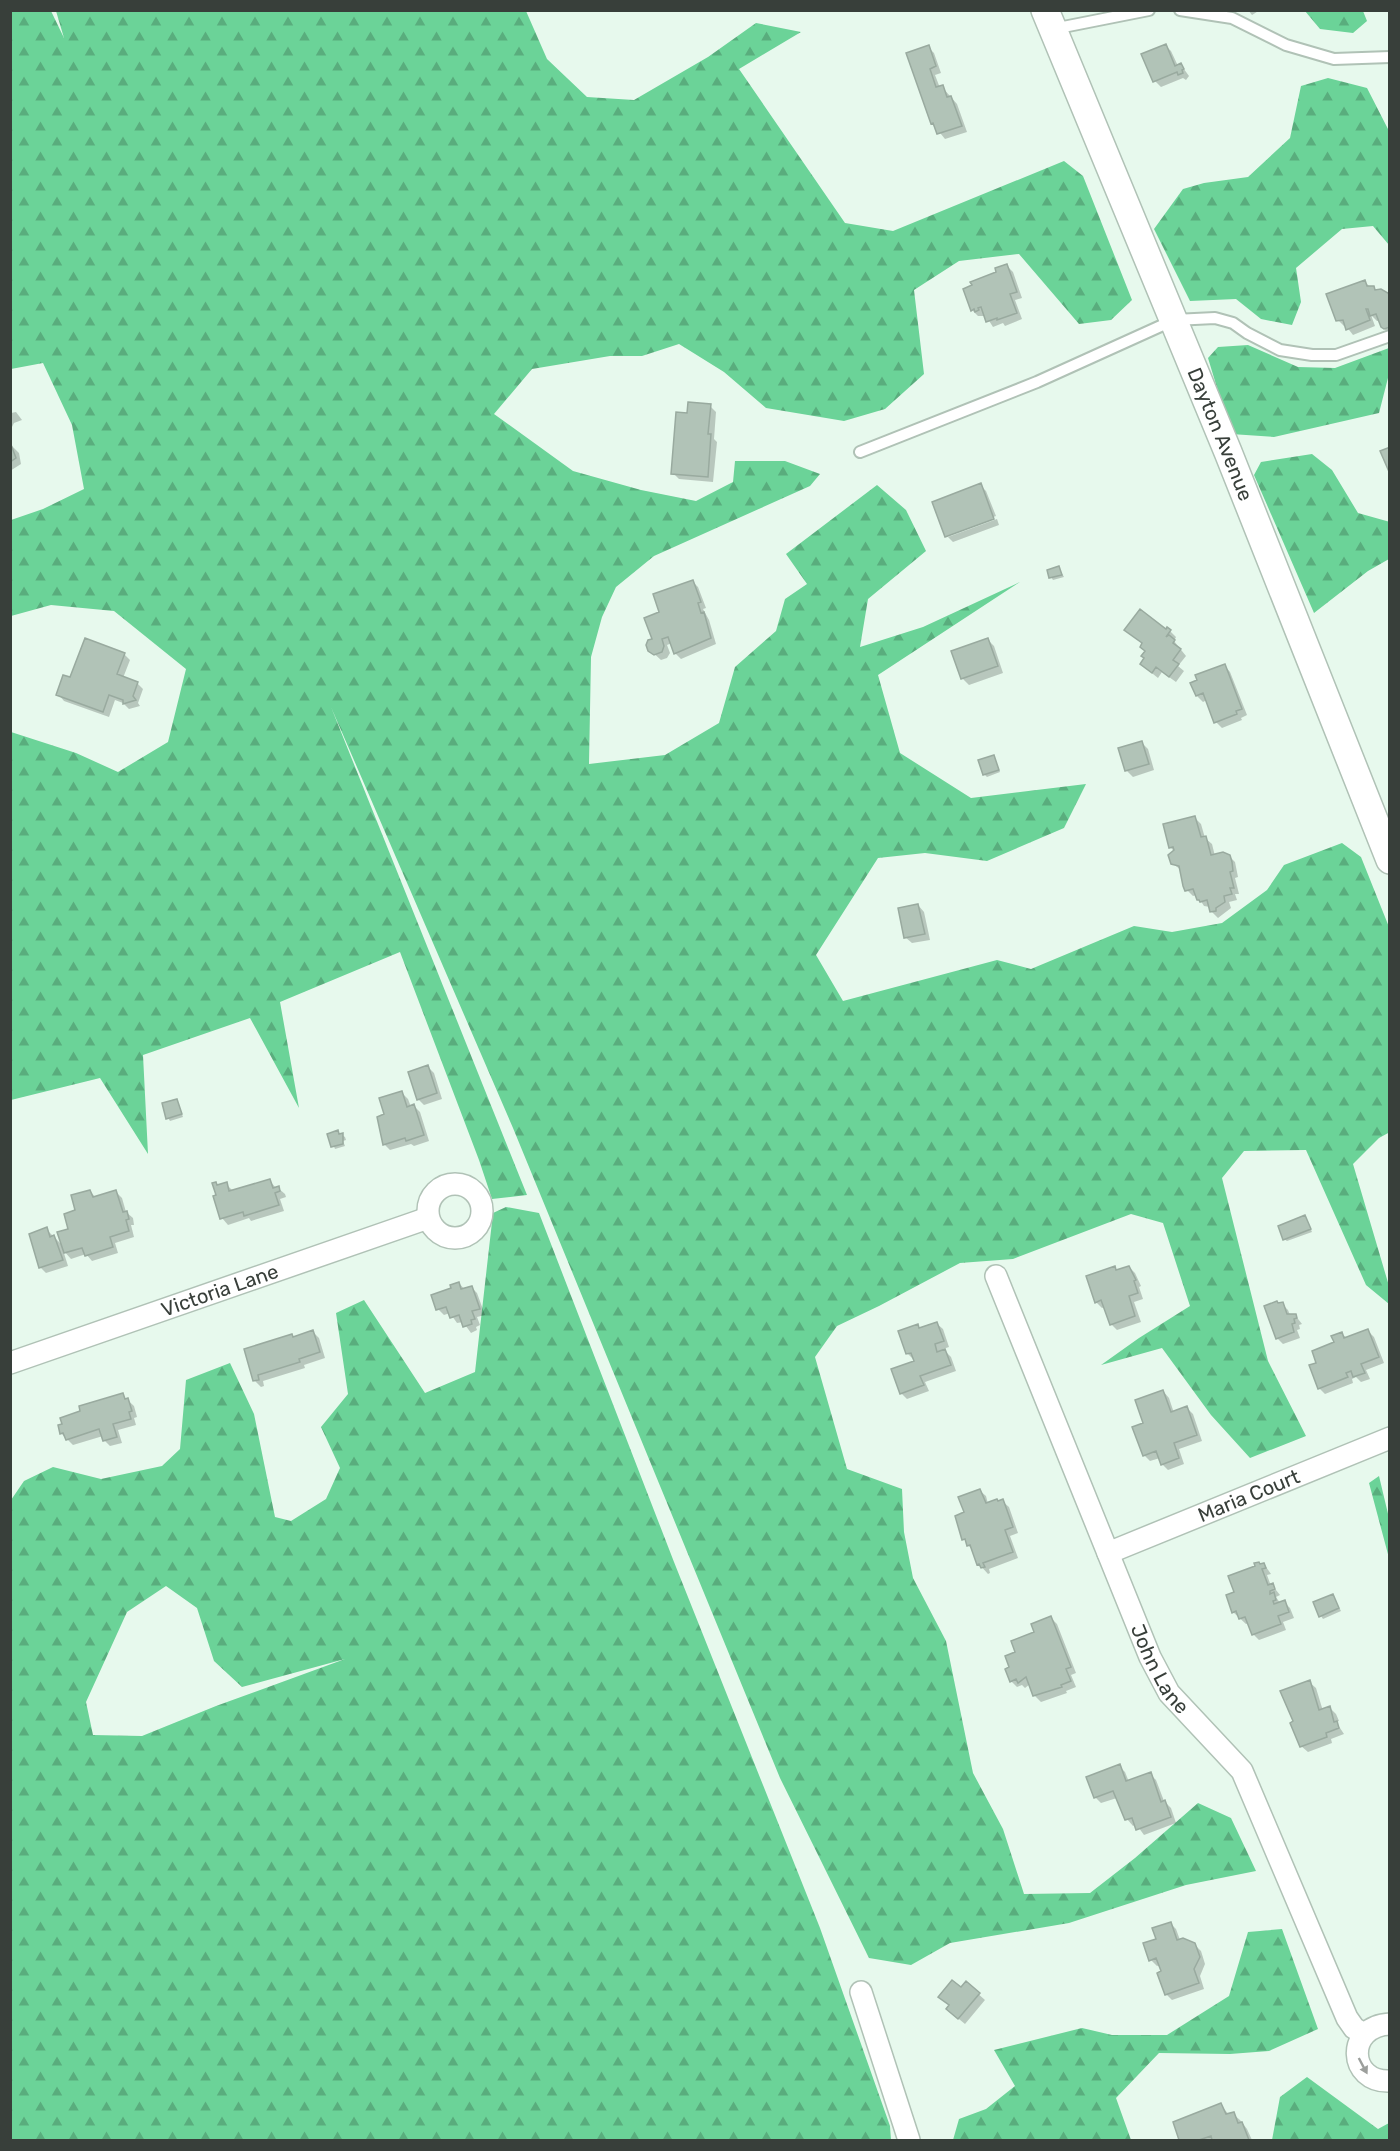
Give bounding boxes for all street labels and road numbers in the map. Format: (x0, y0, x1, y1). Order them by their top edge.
street label: Dayton Avenue (1182, 364, 1258, 504)
street label: Victoria Lane (158, 1259, 281, 1322)
street label: Maria Court (1194, 1464, 1303, 1527)
street label: John Lane (1126, 1621, 1194, 1719)

